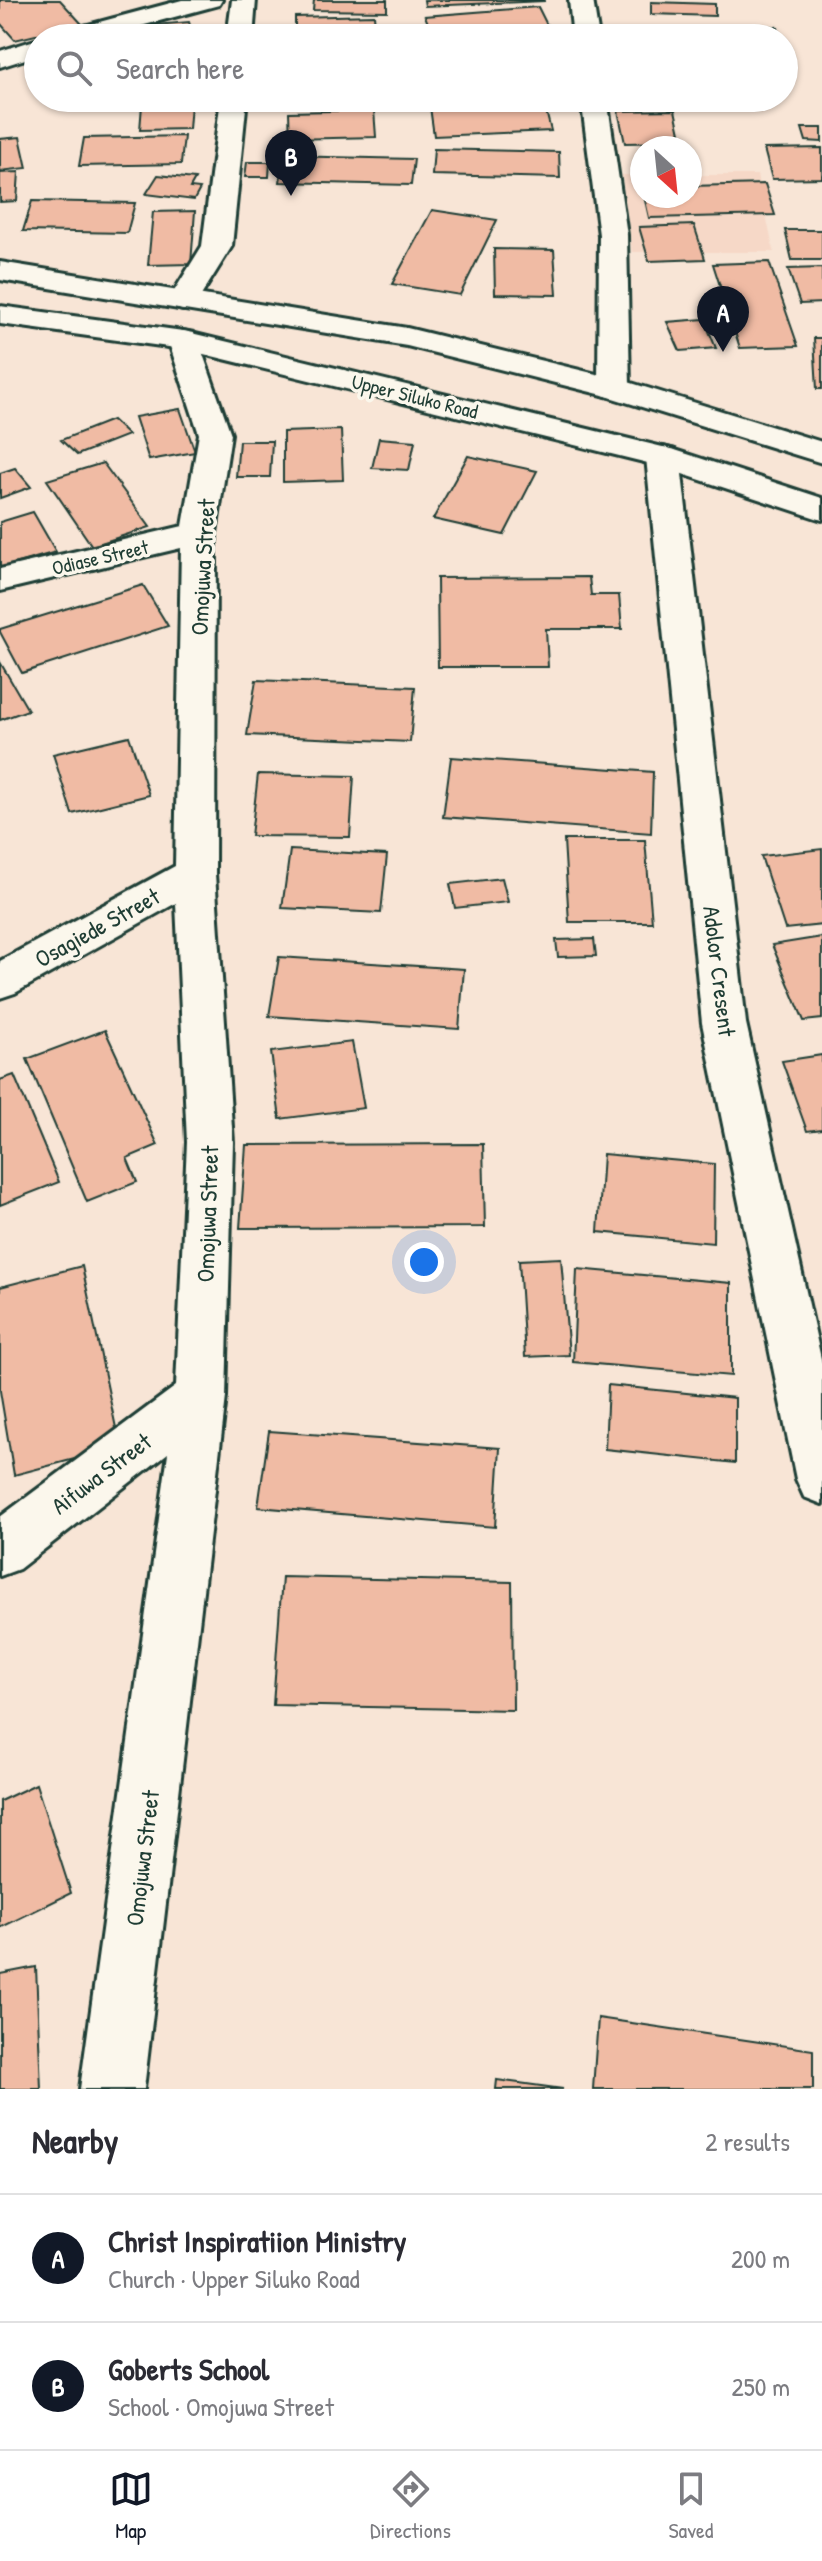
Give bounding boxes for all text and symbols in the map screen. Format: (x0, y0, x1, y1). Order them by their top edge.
search box (24, 24, 798, 112)
icon: search (52, 46, 96, 90)
text: Search here (116, 48, 244, 88)
pin: B (265, 130, 317, 196)
north arrow (630, 136, 702, 208)
pin: A (697, 286, 749, 352)
street label: Upper Siluko Road (349, 367, 481, 425)
street label: Omojuwa Street (182, 497, 222, 636)
street label: Odiase Street (49, 533, 152, 581)
street label: Osagiede Street (29, 879, 166, 974)
street label: Adolor Cresent (696, 904, 744, 1039)
street label: Omojuwa Street (189, 1145, 225, 1283)
your location (404, 1242, 444, 1282)
street label: Aifuwa Street (45, 1425, 158, 1521)
street label: Omojuwa Street (118, 1788, 166, 1928)
text: Nearby (32, 2118, 118, 2164)
text: 2 results (705, 2124, 790, 2159)
text: Christ Inspiratiion Ministry (108, 2221, 406, 2261)
text: A (52, 2241, 64, 2276)
text: 200 m (731, 2241, 790, 2276)
text: Church · Upper Siluko Road (108, 2261, 360, 2296)
text: Goberts School (108, 2349, 269, 2389)
text: B (51, 2369, 65, 2404)
text: 250 m (732, 2369, 790, 2404)
text: School · Omojuwa Street (108, 2389, 334, 2424)
tab: Map (109, 2467, 153, 2545)
tab: Directions (370, 2467, 451, 2545)
tab: Saved (668, 2467, 713, 2545)

